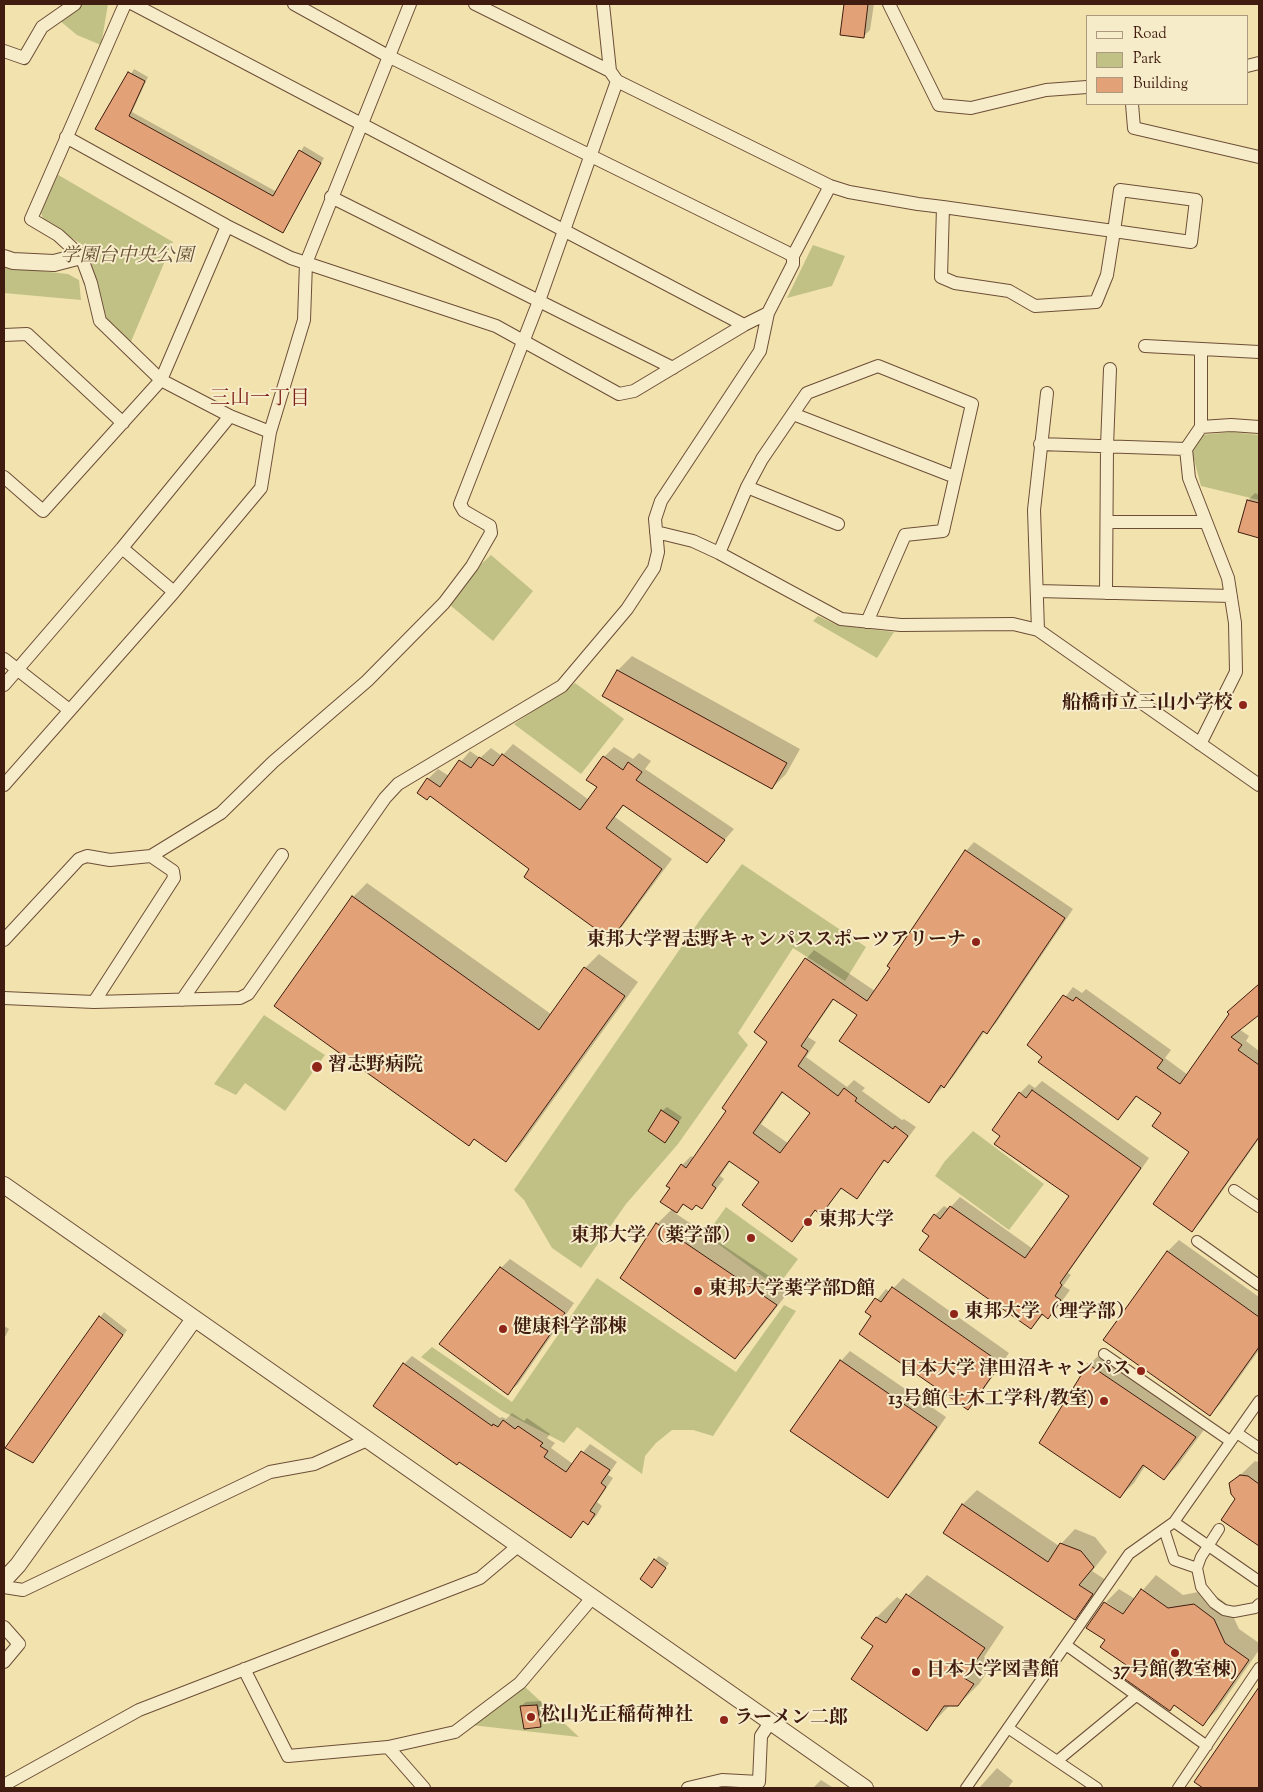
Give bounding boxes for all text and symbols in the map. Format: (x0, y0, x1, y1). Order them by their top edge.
legend (1086, 15, 1248, 105)
text: Road (1133, 24, 1167, 45)
text: Park (1133, 49, 1162, 70)
text: Building (1133, 74, 1188, 95)
park label: 学園台中央公園 (61, 247, 193, 269)
district label: 三山一丁目 (210, 389, 310, 413)
place label: 船橋市立三山小学校 (1062, 694, 1233, 716)
marker: 船橋市立三山小学校 (1237, 699, 1249, 711)
place label: 東邦大学習志野キャンパススポーツアリーナ (586, 931, 966, 953)
marker: 東邦大学習志野キャンパススポーツアリーナ (970, 936, 982, 948)
place label: 習志野病院 (328, 1056, 423, 1078)
marker: 習志野病院 (310, 1060, 324, 1074)
place label: 東邦大学 (818, 1211, 894, 1233)
marker: 東邦大学 (802, 1216, 814, 1228)
place label: 東邦大学（薬学部） (570, 1227, 741, 1249)
marker: 東邦大学（薬学部） (745, 1232, 757, 1244)
place label: 東邦大学薬学部D館 (708, 1280, 875, 1302)
marker: 東邦大学薬学部D館 (692, 1285, 704, 1297)
place label: 東邦大学（理学部） (964, 1303, 1135, 1325)
marker: 東邦大学（理学部） (948, 1308, 960, 1320)
place label: 健康科学部棟 (513, 1318, 627, 1340)
marker: 健康科学部棟 (497, 1323, 509, 1335)
place label: 日本大学 津田沼キャンパス (899, 1360, 1131, 1382)
marker: 日本大学 津田沼キャンパス (1135, 1365, 1147, 1377)
place label: 13号館(土木工学科/教室) (889, 1390, 1094, 1412)
marker: 13号館(土木工学科/教室) (1098, 1395, 1110, 1407)
marker: 37号館(教室棟) (1169, 1647, 1181, 1659)
place label: 日本大学図書館 (926, 1661, 1059, 1683)
place label: 37号館(教室棟) (1113, 1661, 1237, 1683)
marker: 日本大学図書館 (910, 1666, 922, 1678)
place label: 松山光正稲荷神社 (541, 1706, 693, 1728)
place label: ラーメン二郎 (734, 1709, 848, 1731)
marker: 松山光正稲荷神社 (525, 1711, 537, 1723)
marker: ラーメン二郎 (718, 1714, 730, 1726)

